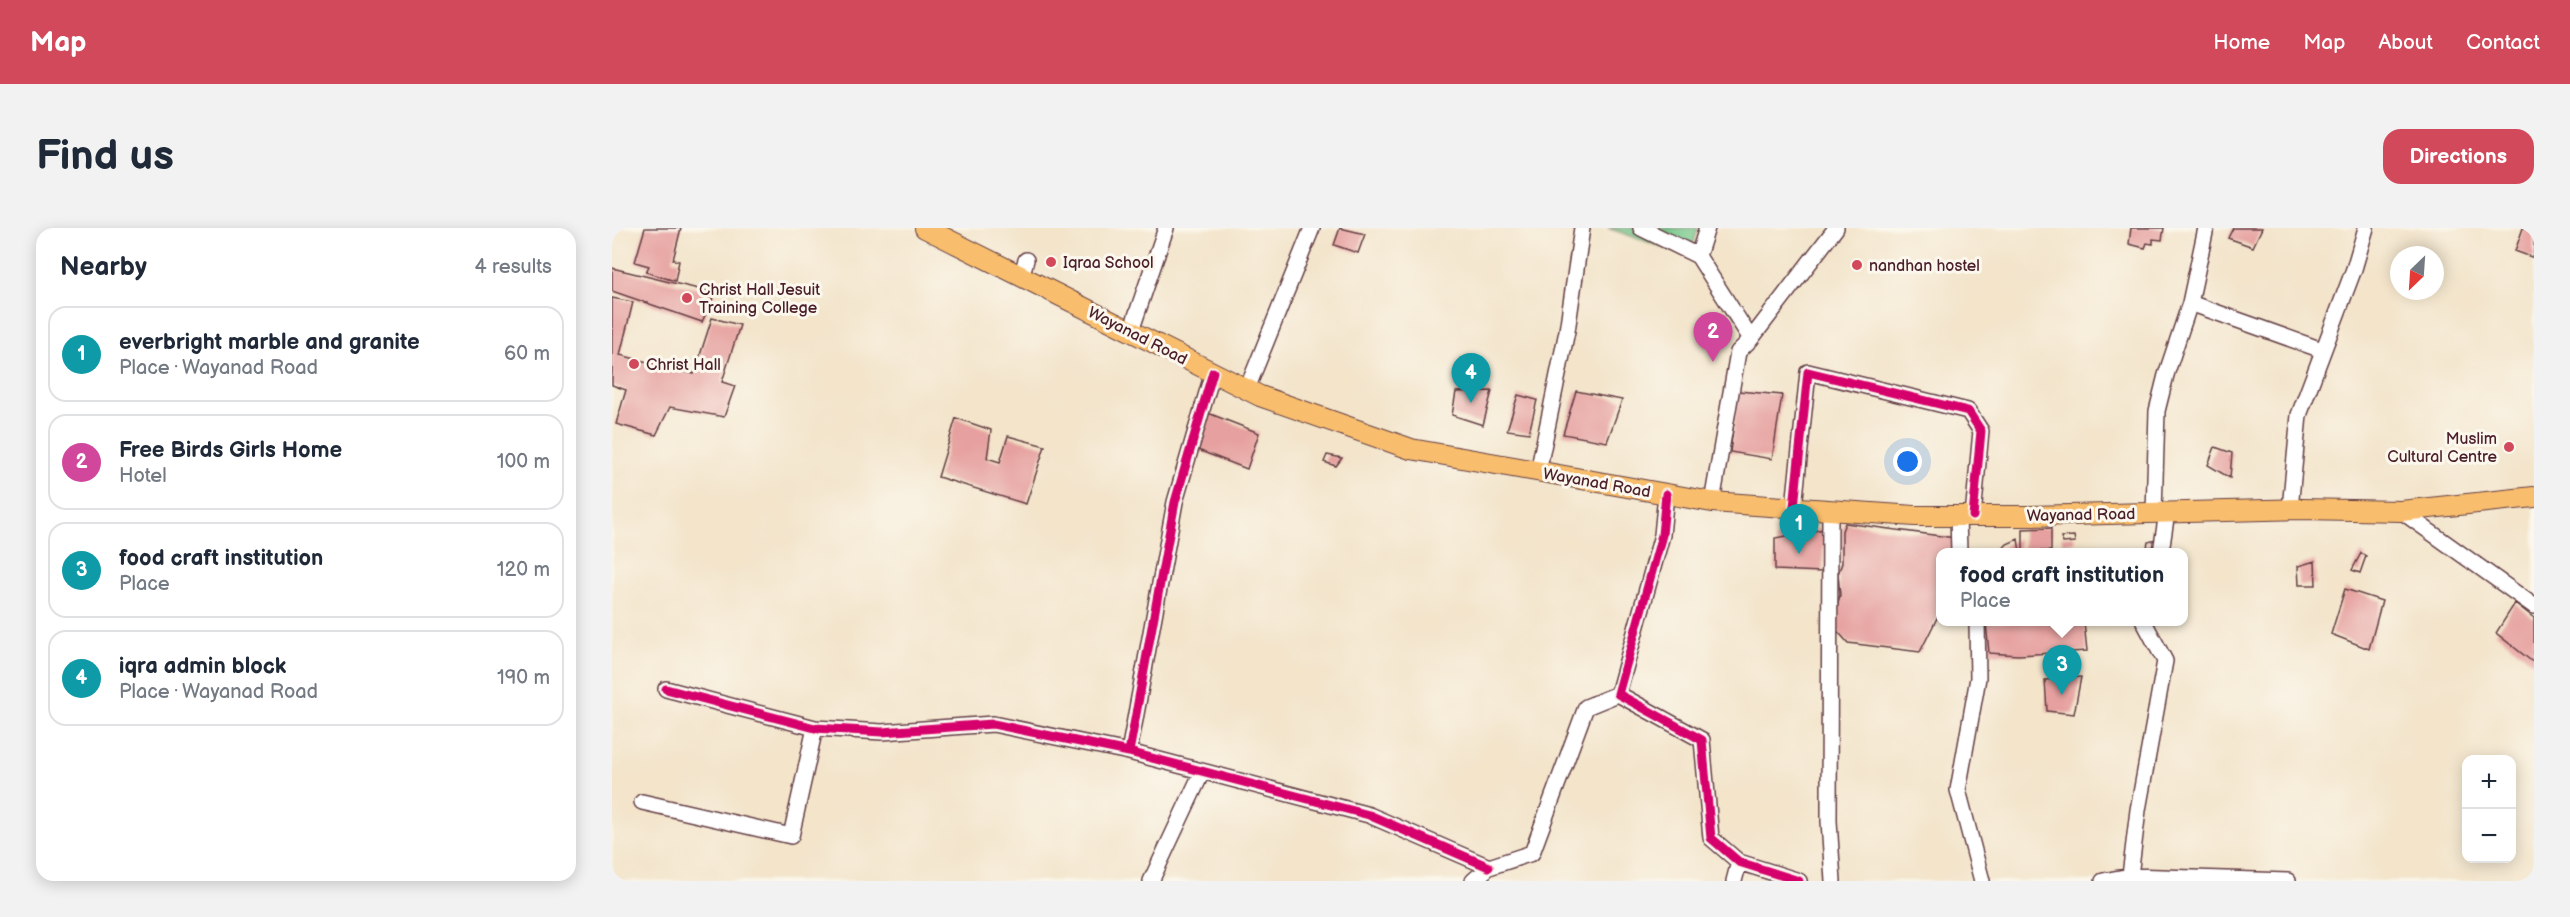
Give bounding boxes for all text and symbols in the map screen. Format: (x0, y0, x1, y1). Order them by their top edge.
text: Map (30, 26, 86, 59)
text: Home (2213, 30, 2270, 55)
text: Map (2303, 30, 2345, 55)
text: About (2378, 30, 2433, 55)
text: Contact (2466, 30, 2540, 55)
button: Directions (2383, 129, 2534, 184)
text: Find us (36, 131, 174, 182)
north arrow (2390, 246, 2444, 300)
text: Nearby (60, 252, 147, 283)
place label: Iqraa School (1063, 254, 1154, 273)
text: 4 results (474, 255, 552, 279)
marker: Iqraa School (1044, 255, 1058, 269)
place label: nandhan hostel (1869, 257, 1980, 276)
marker: nandhan hostel (1850, 258, 1864, 272)
place label: Christ Hall Jesuit Training College (699, 281, 820, 318)
marker: Christ Hall Jesuit Training College (680, 291, 694, 305)
street label: Wayanad Road (1085, 303, 1190, 370)
pin: 2 (1694, 312, 1732, 362)
text: everbright marble and granite (119, 329, 420, 356)
text: 1 (77, 342, 86, 366)
text: 60 m (504, 342, 550, 366)
pin: 4 (1452, 354, 1490, 403)
text: Place · Wayanad Road (119, 356, 318, 380)
place label: Christ Hall (646, 356, 721, 375)
marker: Christ Hall (627, 357, 641, 371)
place label: Muslim Cultural Centre (2387, 430, 2498, 467)
text: Free Birds Girls Home (119, 437, 342, 464)
marker: Muslim Cultural Centre (2502, 440, 2516, 454)
your location (1893, 447, 1922, 476)
text: 2 (76, 450, 87, 474)
text: 100 m (497, 450, 550, 474)
text: Hotel (119, 464, 167, 488)
street label: Wayanad Road (1541, 465, 1652, 502)
pin: 1 (1780, 504, 1818, 554)
street label: Wayanad Road (2026, 505, 2136, 526)
text: food craft institution (119, 545, 323, 572)
popup (1936, 548, 2188, 626)
text: 3 (76, 558, 87, 582)
text: 120 m (497, 558, 550, 582)
text: food craft institution (1960, 562, 2164, 589)
text: Place (119, 572, 170, 596)
text: Place (1960, 589, 2011, 613)
pin: 3 (2042, 646, 2082, 695)
text: iqra admin block (119, 653, 286, 680)
text: 4 (76, 666, 87, 690)
text: 190 m (497, 666, 550, 690)
text: Place · Wayanad Road (119, 680, 318, 704)
map controls (2462, 755, 2516, 863)
button: + (2462, 755, 2516, 809)
button: − (2462, 809, 2516, 863)

